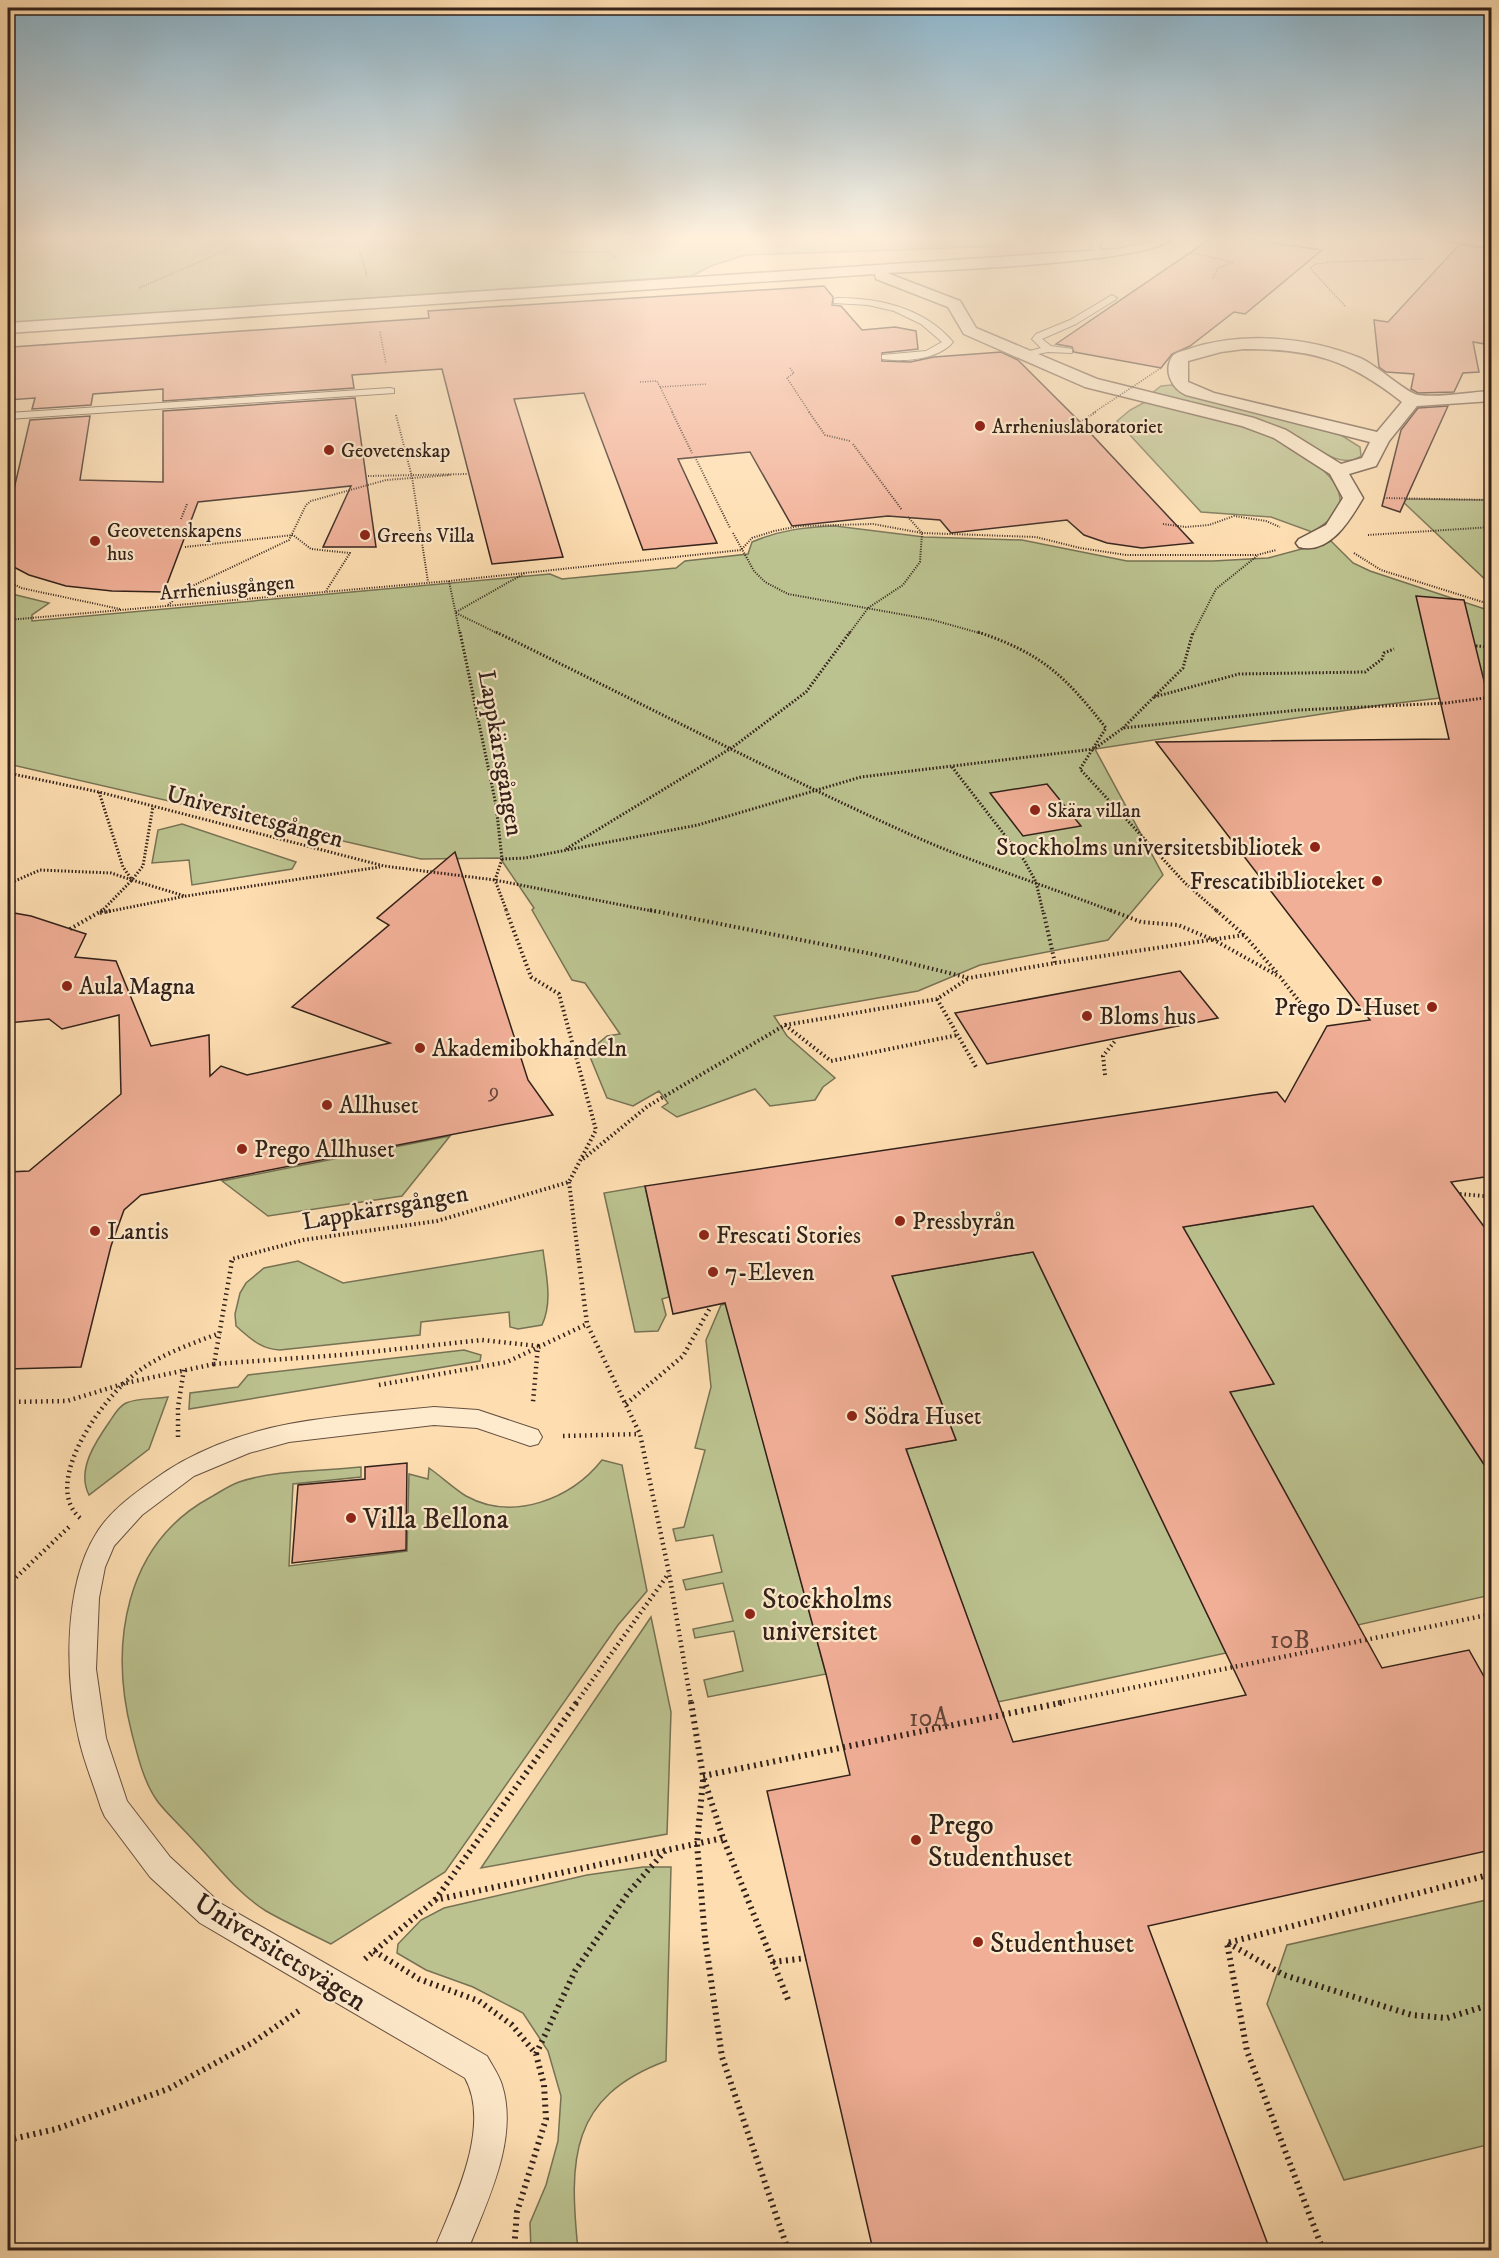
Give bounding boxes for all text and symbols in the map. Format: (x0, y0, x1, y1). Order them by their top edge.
place label: Arrheniuslaboratoriet (992, 415, 1163, 440)
marker: Arrheniuslaboratoriet (973, 419, 987, 433)
place label: Geovetenskap (341, 439, 450, 464)
marker: Geovetenskap (322, 443, 336, 457)
place label: Geovetenskapens hus (107, 519, 242, 567)
place label: Greens Villa (377, 524, 475, 549)
marker: Greens Villa (358, 528, 372, 542)
marker: Geovetenskapens hus (88, 534, 102, 548)
street label: Arrheniusgången (159, 570, 296, 607)
street label: Lappkärrsgången (471, 668, 529, 839)
street label: Universitetsgången (163, 779, 347, 855)
place label: Skära villan (1047, 799, 1142, 824)
marker: Skära villan (1028, 803, 1042, 817)
place label: Stockholms universitetsbibliotek (996, 833, 1303, 863)
marker: Stockholms universitetsbibliotek (1308, 840, 1322, 854)
place label: Frescatibiblioteket (1190, 867, 1365, 897)
marker: Frescatibiblioteket (1370, 874, 1384, 888)
place label: Aula Magna (79, 972, 196, 1002)
marker: Aula Magna (60, 979, 74, 993)
place label: Prego D-Huset (1274, 993, 1420, 1023)
marker: Prego D-Huset (1425, 1000, 1439, 1014)
place label: Bloms hus (1099, 1002, 1196, 1032)
marker: Bloms hus (1080, 1009, 1094, 1023)
place label: Akademibokhandeln (432, 1034, 628, 1064)
marker: Akademibokhandeln (413, 1041, 427, 1055)
house number: 9 (488, 1079, 499, 1105)
place label: Allhuset (339, 1091, 419, 1121)
marker: Allhuset (320, 1098, 334, 1112)
place label: Prego Allhuset (254, 1135, 395, 1165)
marker: Prego Allhuset (235, 1142, 249, 1156)
street label: Lappkärrsgången (300, 1179, 471, 1237)
place label: Pressbyrån (912, 1207, 1016, 1237)
marker: Pressbyrån (893, 1214, 907, 1228)
place label: Lantis (107, 1217, 169, 1247)
place label: Frescati Stories (716, 1221, 861, 1251)
marker: Lantis (88, 1224, 102, 1238)
marker: Frescati Stories (697, 1228, 711, 1242)
place label: 7-Eleven (725, 1258, 815, 1288)
marker: 7-Eleven (706, 1265, 720, 1279)
place label: Södra Huset (864, 1402, 982, 1432)
marker: Södra Huset (845, 1409, 859, 1423)
place label: Villa Bellona (362, 1502, 509, 1537)
marker: Villa Bellona (344, 1511, 358, 1525)
place label: Stockholms universitet (762, 1582, 892, 1649)
marker: Stockholms universitet (743, 1607, 757, 1621)
house number: 10B (1270, 1624, 1310, 1657)
house number: 10A (909, 1702, 949, 1735)
place label: Prego Studenthuset (928, 1808, 1072, 1875)
marker: Prego Studenthuset (909, 1833, 923, 1847)
street label: Universitetsvägen (188, 1885, 373, 2019)
place label: Studenthuset (990, 1926, 1134, 1961)
marker: Studenthuset (971, 1935, 985, 1949)

